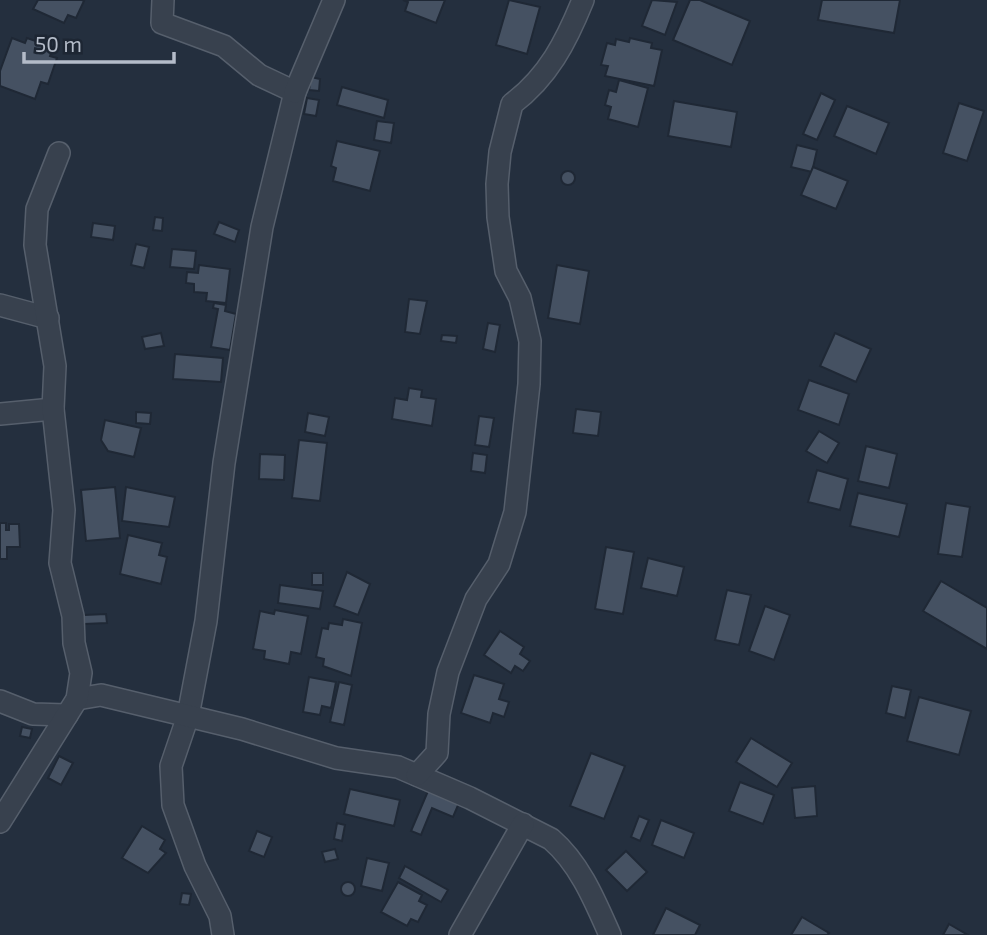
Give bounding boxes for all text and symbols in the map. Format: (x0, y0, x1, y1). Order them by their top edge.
scale bar (24, 21, 175, 65)
text: 50 m (35, 31, 82, 56)

